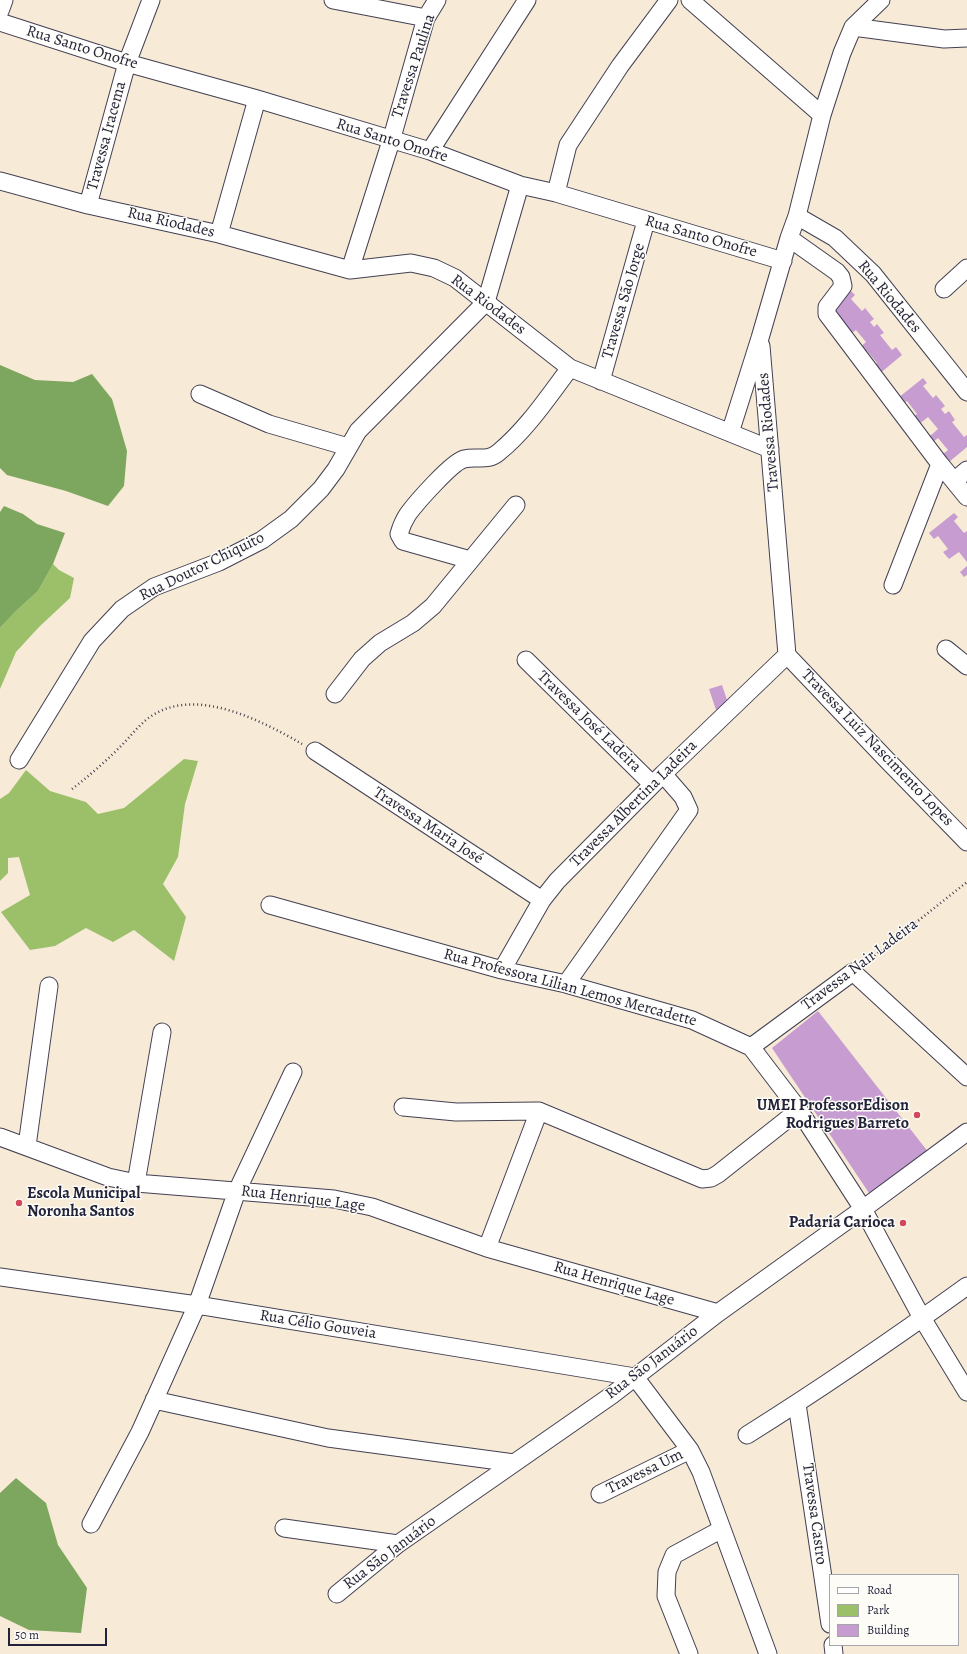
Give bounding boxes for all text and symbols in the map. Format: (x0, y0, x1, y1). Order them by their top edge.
street label: Travessa Paulina (388, 12, 440, 120)
street label: Rua Santo Onofre (24, 22, 140, 74)
street label: Travessa Iracema (83, 79, 131, 193)
street label: Rua Santo Onofre (334, 115, 450, 167)
street label: Rua Riodades (126, 204, 216, 242)
street label: Rua Santo Onofre (643, 212, 759, 262)
street label: Travessa São Jorge (598, 241, 650, 361)
street label: Rua Riodades (853, 257, 925, 337)
street label: Rua Riodades (447, 271, 529, 339)
street label: Travessa Riodades (754, 372, 784, 492)
street label: Rua Doutor Chiquito (136, 528, 268, 606)
street label: Travessa Luiz Nascimento Lopes (797, 665, 957, 831)
street label: Travessa José Ladeira (533, 667, 645, 777)
street label: Travessa Albertina Ladeira (567, 737, 701, 871)
street label: Travessa Maria José (369, 783, 487, 869)
street label: Travessa Nair Ladeira (798, 915, 922, 1015)
street label: Rua Professora Lilian Lemos Mercadette (441, 945, 699, 1031)
place label: UMEI ProfessorEdison Rodrigues Barreto (757, 1096, 909, 1134)
marker: UMEI ProfessorEdison Rodrigues Barreto (912, 1110, 922, 1120)
street label: Rua Henrique Lage (240, 1182, 366, 1216)
place label: Escola Municipal Noronha Santos (27, 1184, 140, 1222)
marker: Escola Municipal Noronha Santos (14, 1198, 24, 1208)
place label: Padaria Carioca (789, 1213, 895, 1233)
marker: Padaria Carioca (898, 1218, 908, 1228)
street label: Rua Henrique Lage (551, 1258, 677, 1310)
street label: Rua Célio Gouveia (258, 1306, 378, 1344)
street label: Rua São Januário (602, 1322, 702, 1404)
street label: Travessa Um (604, 1445, 686, 1499)
street label: Travessa Castro (797, 1462, 831, 1566)
street label: Rua São Januário (340, 1512, 440, 1594)
legend (829, 1574, 959, 1646)
text: Road (867, 1582, 892, 1598)
text: Park (867, 1602, 890, 1618)
scale bar (10, 1620, 109, 1646)
text: Building (867, 1622, 909, 1638)
text: 50 m (15, 1627, 39, 1643)

